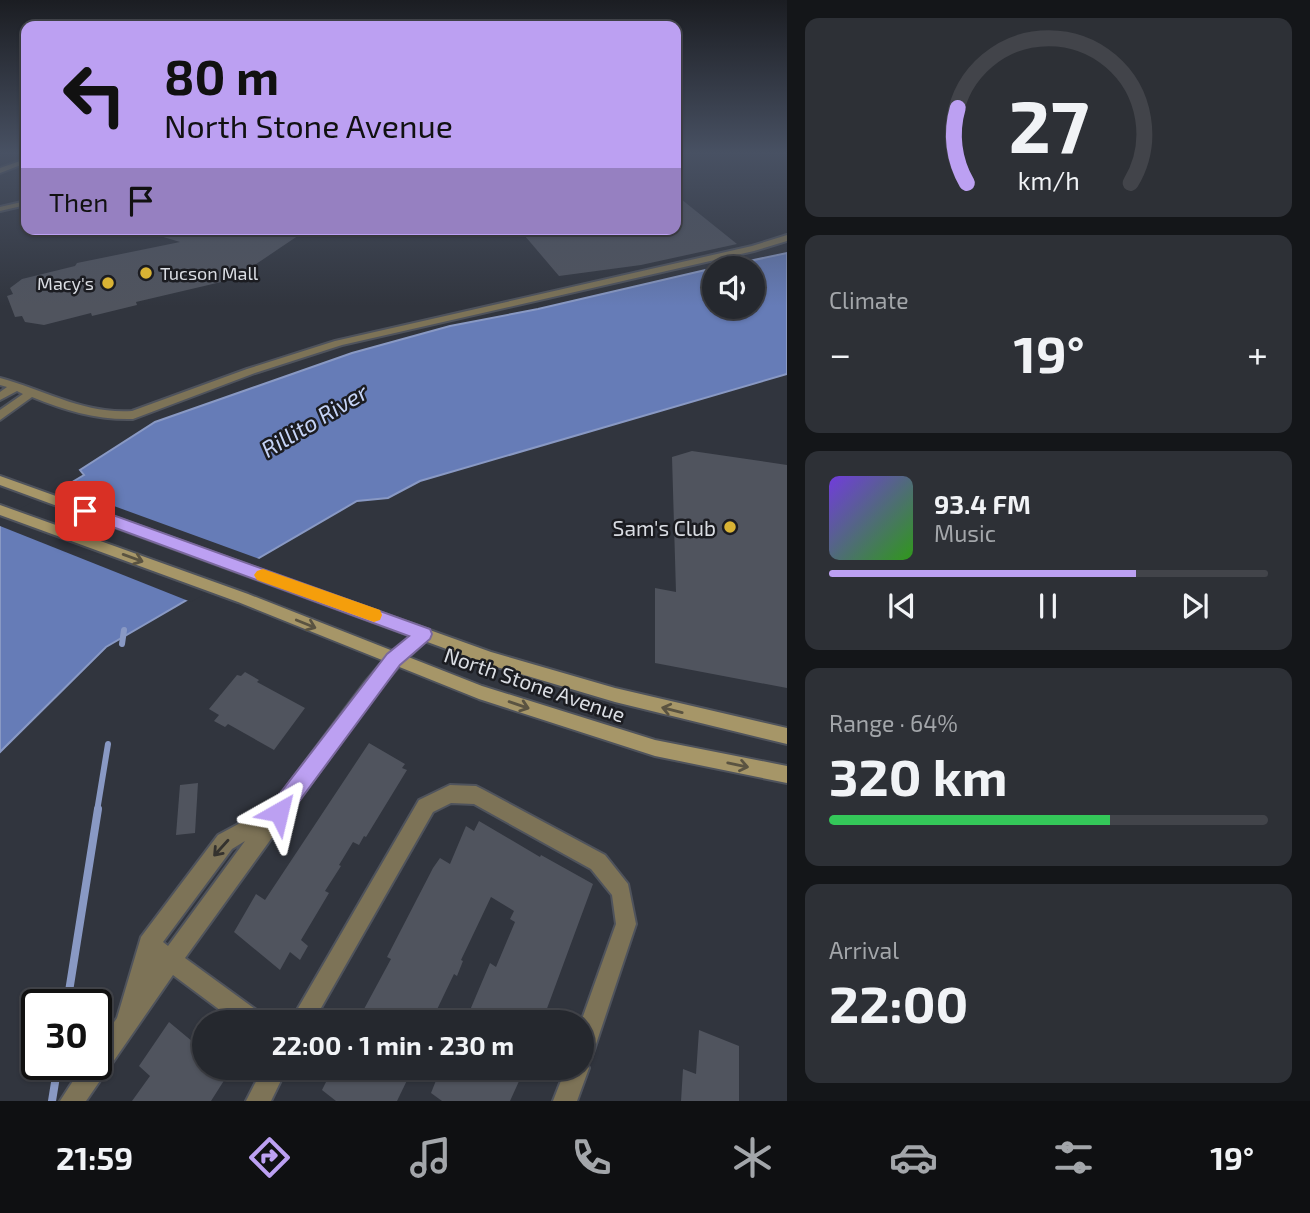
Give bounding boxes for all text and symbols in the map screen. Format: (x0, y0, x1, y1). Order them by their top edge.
text: 80 m (164, 46, 279, 105)
icon: left (49, 49, 140, 140)
text: 27 (1008, 81, 1089, 169)
text: North Stone Avenue (164, 106, 453, 144)
text: km/h (1017, 165, 1080, 195)
icon: arrive (122, 182, 160, 220)
text: Then (49, 186, 108, 217)
map controls (702, 256, 765, 319)
button: sound (702, 256, 765, 319)
place label: Tucson Mall (160, 262, 259, 284)
marker: Tucson Mall (138, 265, 154, 281)
place label: Macy's (37, 272, 94, 294)
marker: Macy's (100, 275, 116, 291)
text: Climate (829, 286, 909, 314)
text: 19° (1014, 321, 1085, 383)
text: − (829, 330, 851, 376)
text: + (1247, 330, 1268, 376)
water label: Rillito River (256, 377, 373, 463)
pin (55, 481, 115, 541)
text: 93.4 FM (934, 488, 1031, 519)
icon: arrive (66, 492, 104, 530)
place label: Sam's Club (613, 515, 716, 540)
marker: Sam's Club (722, 519, 738, 535)
text: Music (934, 519, 996, 547)
one-way arrow (122, 553, 144, 566)
icon: previous (883, 587, 921, 625)
icon: pause (1029, 587, 1067, 625)
icon: next (1176, 587, 1214, 625)
one-way arrow (295, 618, 317, 631)
street label: North Stone Avenue (441, 641, 629, 727)
one-way arrow (507, 700, 529, 712)
one-way arrow (661, 703, 684, 716)
text: Range · 64% (829, 709, 958, 737)
text: 320 km (829, 744, 1008, 806)
one-way arrow (726, 759, 749, 773)
position arrow (242, 775, 316, 849)
one-way arrow (213, 839, 229, 857)
text: Arrival (829, 936, 899, 964)
text: 22:00 (829, 971, 968, 1033)
speed limit sign: 30 (21, 989, 112, 1080)
text: 22:00 · 1 min · 230 m (272, 1029, 514, 1060)
icon: directions (245, 1133, 294, 1182)
icon: music (406, 1133, 455, 1182)
icon: phone (567, 1133, 616, 1182)
icon: climate (728, 1133, 777, 1182)
icon: car (889, 1133, 938, 1182)
icon: filters (1049, 1133, 1098, 1182)
text: 21:59 (56, 1138, 133, 1176)
text: 19° (1210, 1138, 1254, 1176)

